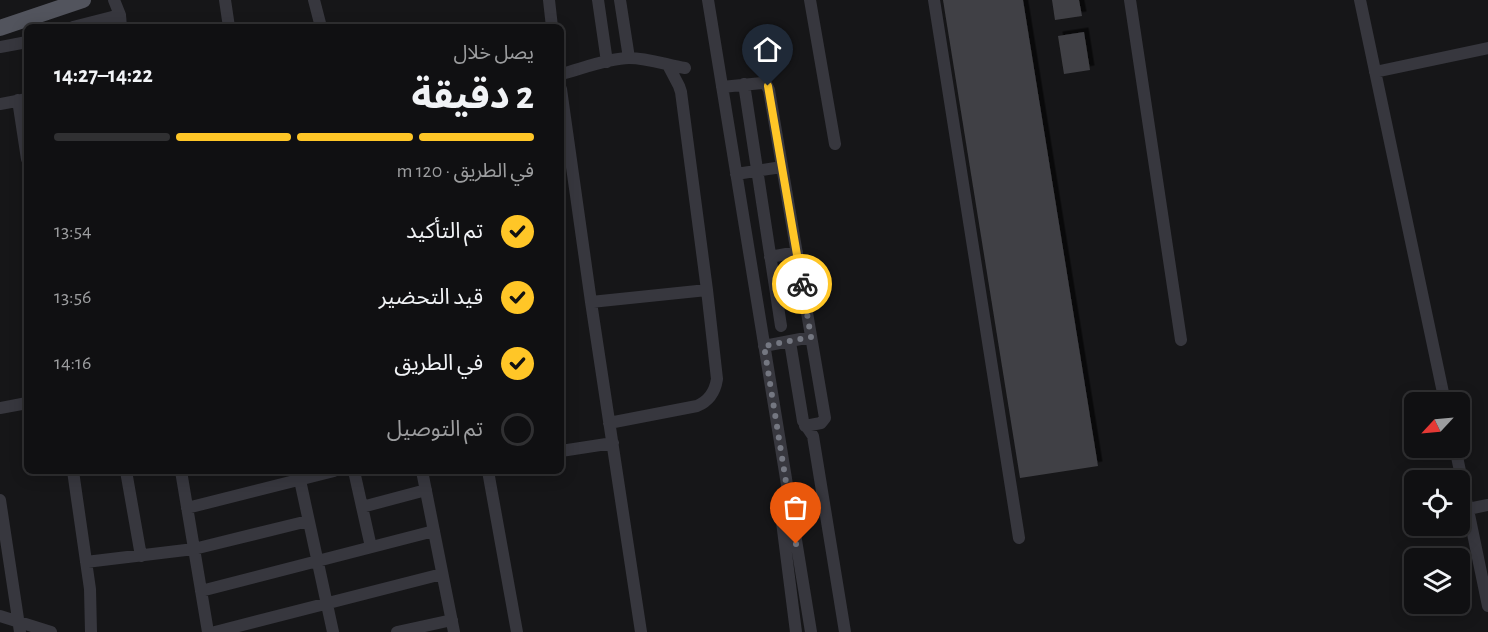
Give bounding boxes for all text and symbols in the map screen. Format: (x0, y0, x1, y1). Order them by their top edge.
pin (742, 24, 793, 86)
icon: home (751, 33, 784, 66)
text: يصل خلال (453, 43, 534, 63)
text: 14:22–14:27 (54, 64, 153, 86)
text: 2 دقيقة (412, 77, 534, 116)
text: في الطريق · 120 m (396, 161, 534, 181)
icon: check (501, 215, 534, 248)
text: تم التأكيد (406, 220, 483, 242)
text: 13:54 (54, 221, 92, 241)
courier (772, 254, 832, 314)
icon: bike (786, 268, 819, 301)
icon: check (501, 281, 534, 314)
text: قيد التحضير (379, 286, 483, 308)
text: 13:56 (54, 287, 91, 307)
icon: check (501, 347, 534, 380)
text: في الطريق (394, 352, 483, 374)
text: 14:16 (54, 353, 91, 373)
north arrow (1404, 392, 1470, 458)
map controls (1404, 392, 1470, 614)
text: تم التوصيل (387, 418, 483, 440)
button: locate (1404, 470, 1470, 536)
pin (770, 482, 821, 544)
icon: bag (779, 491, 812, 524)
button: layers (1404, 548, 1470, 614)

